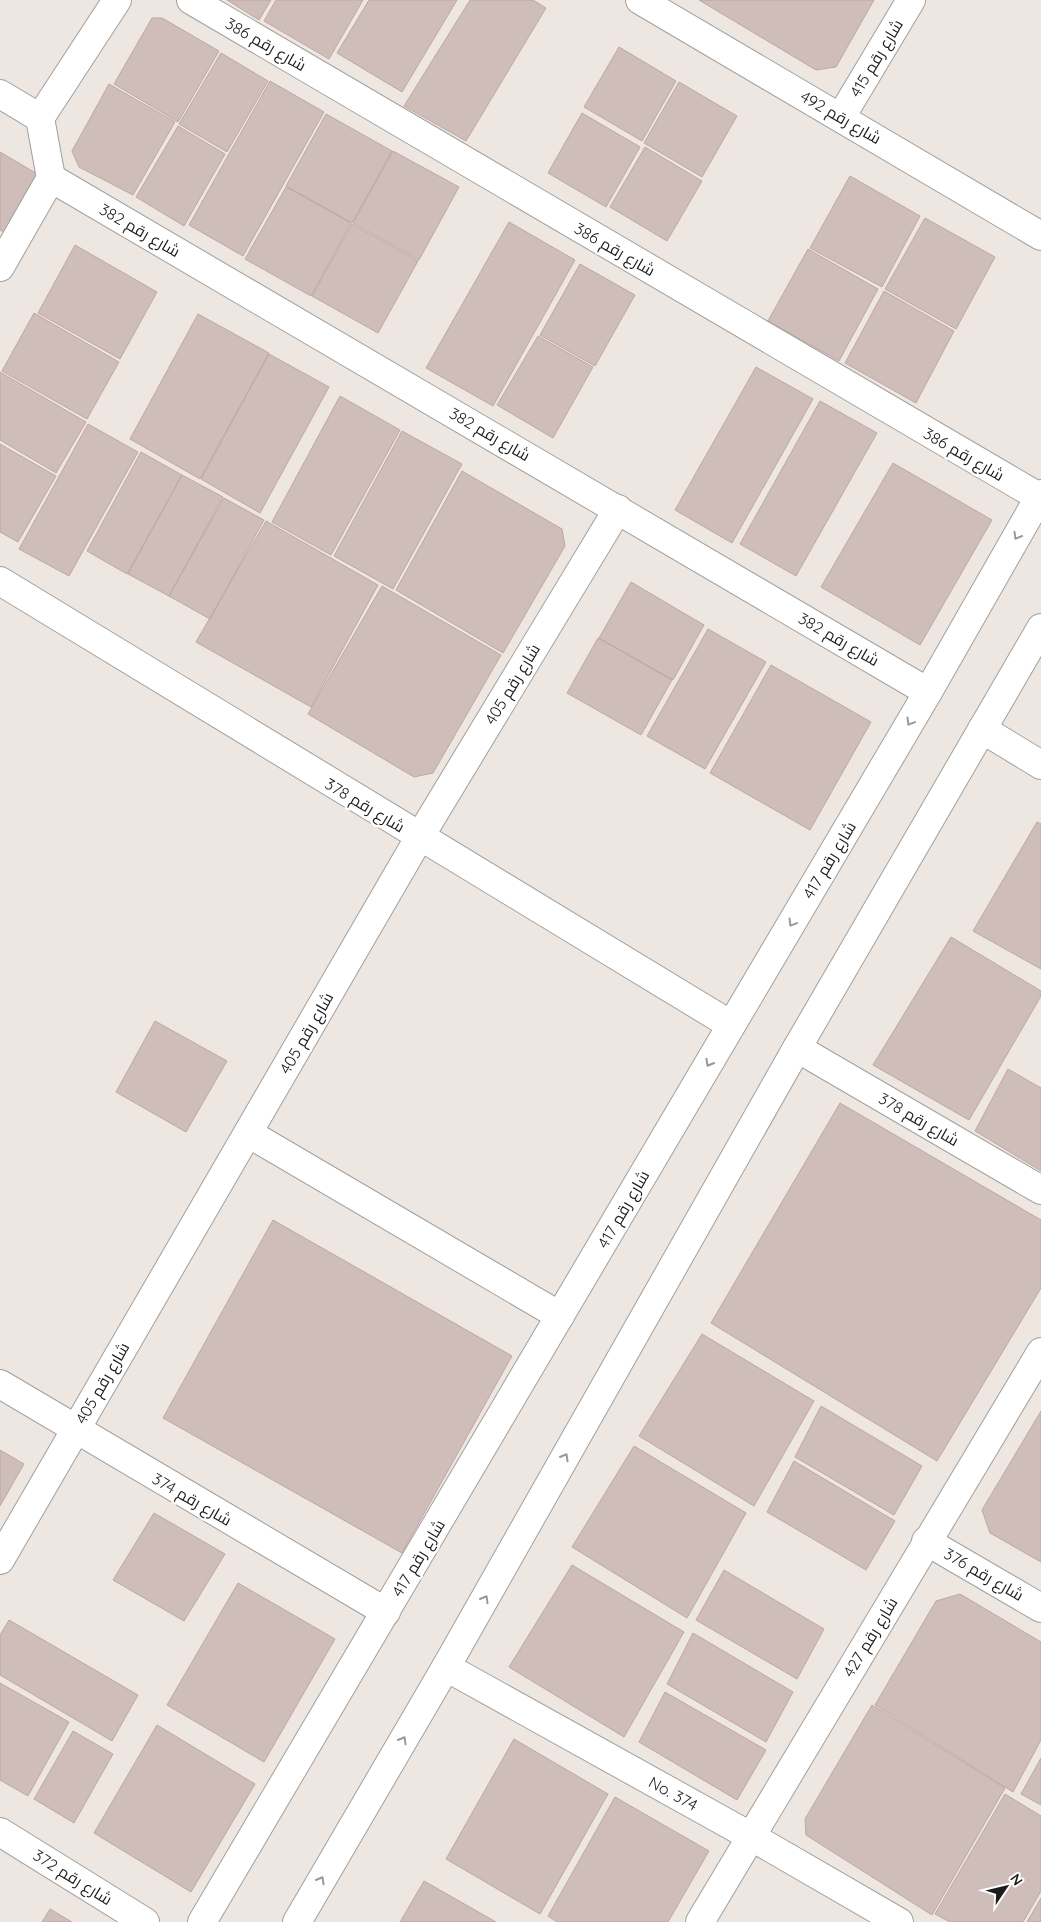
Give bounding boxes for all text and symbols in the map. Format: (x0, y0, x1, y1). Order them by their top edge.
street label: شارع رقم 386 (221, 13, 310, 77)
street label: شارع رقم 415 (845, 15, 909, 102)
street label: شارع رقم 492 (796, 86, 885, 150)
street label: شارع رقم 382 (95, 199, 184, 263)
street label: شارع رقم 386 (570, 218, 659, 282)
street label: شارع رقم 382 (445, 403, 534, 467)
street label: شارع رقم 386 (919, 423, 1008, 487)
one-way arrow (1013, 531, 1023, 540)
street label: شارع رقم 382 (794, 608, 883, 672)
street label: شارع رقم 405 (480, 640, 546, 729)
one-way arrow (906, 717, 916, 726)
street label: شارع رقم 378 (320, 773, 408, 838)
street label: شارع رقم 417 (798, 818, 862, 903)
one-way arrow (788, 917, 798, 926)
street label: شارع رقم 405 (275, 989, 339, 1078)
one-way arrow (706, 1057, 716, 1066)
street label: شارع رقم 378 (874, 1088, 963, 1152)
street label: شارع رقم 417 (593, 1166, 655, 1253)
street label: شارع رقم 405 (71, 1339, 135, 1428)
one-way arrow (558, 1454, 568, 1463)
street label: شارع رقم 374 (148, 1468, 235, 1532)
street label: شارع رقم 417 (387, 1516, 451, 1601)
street label: شارع رقم 376 (939, 1543, 1028, 1607)
street label: شارع رقم 427 (838, 1594, 903, 1682)
one-way arrow (478, 1595, 488, 1604)
one-way arrow (397, 1736, 407, 1745)
street label: No. 374 (645, 1772, 701, 1815)
street label: شارع رقم 372 (29, 1845, 116, 1911)
north arrow (981, 1862, 1031, 1912)
text: N (1006, 1870, 1027, 1889)
one-way arrow (315, 1876, 325, 1885)

